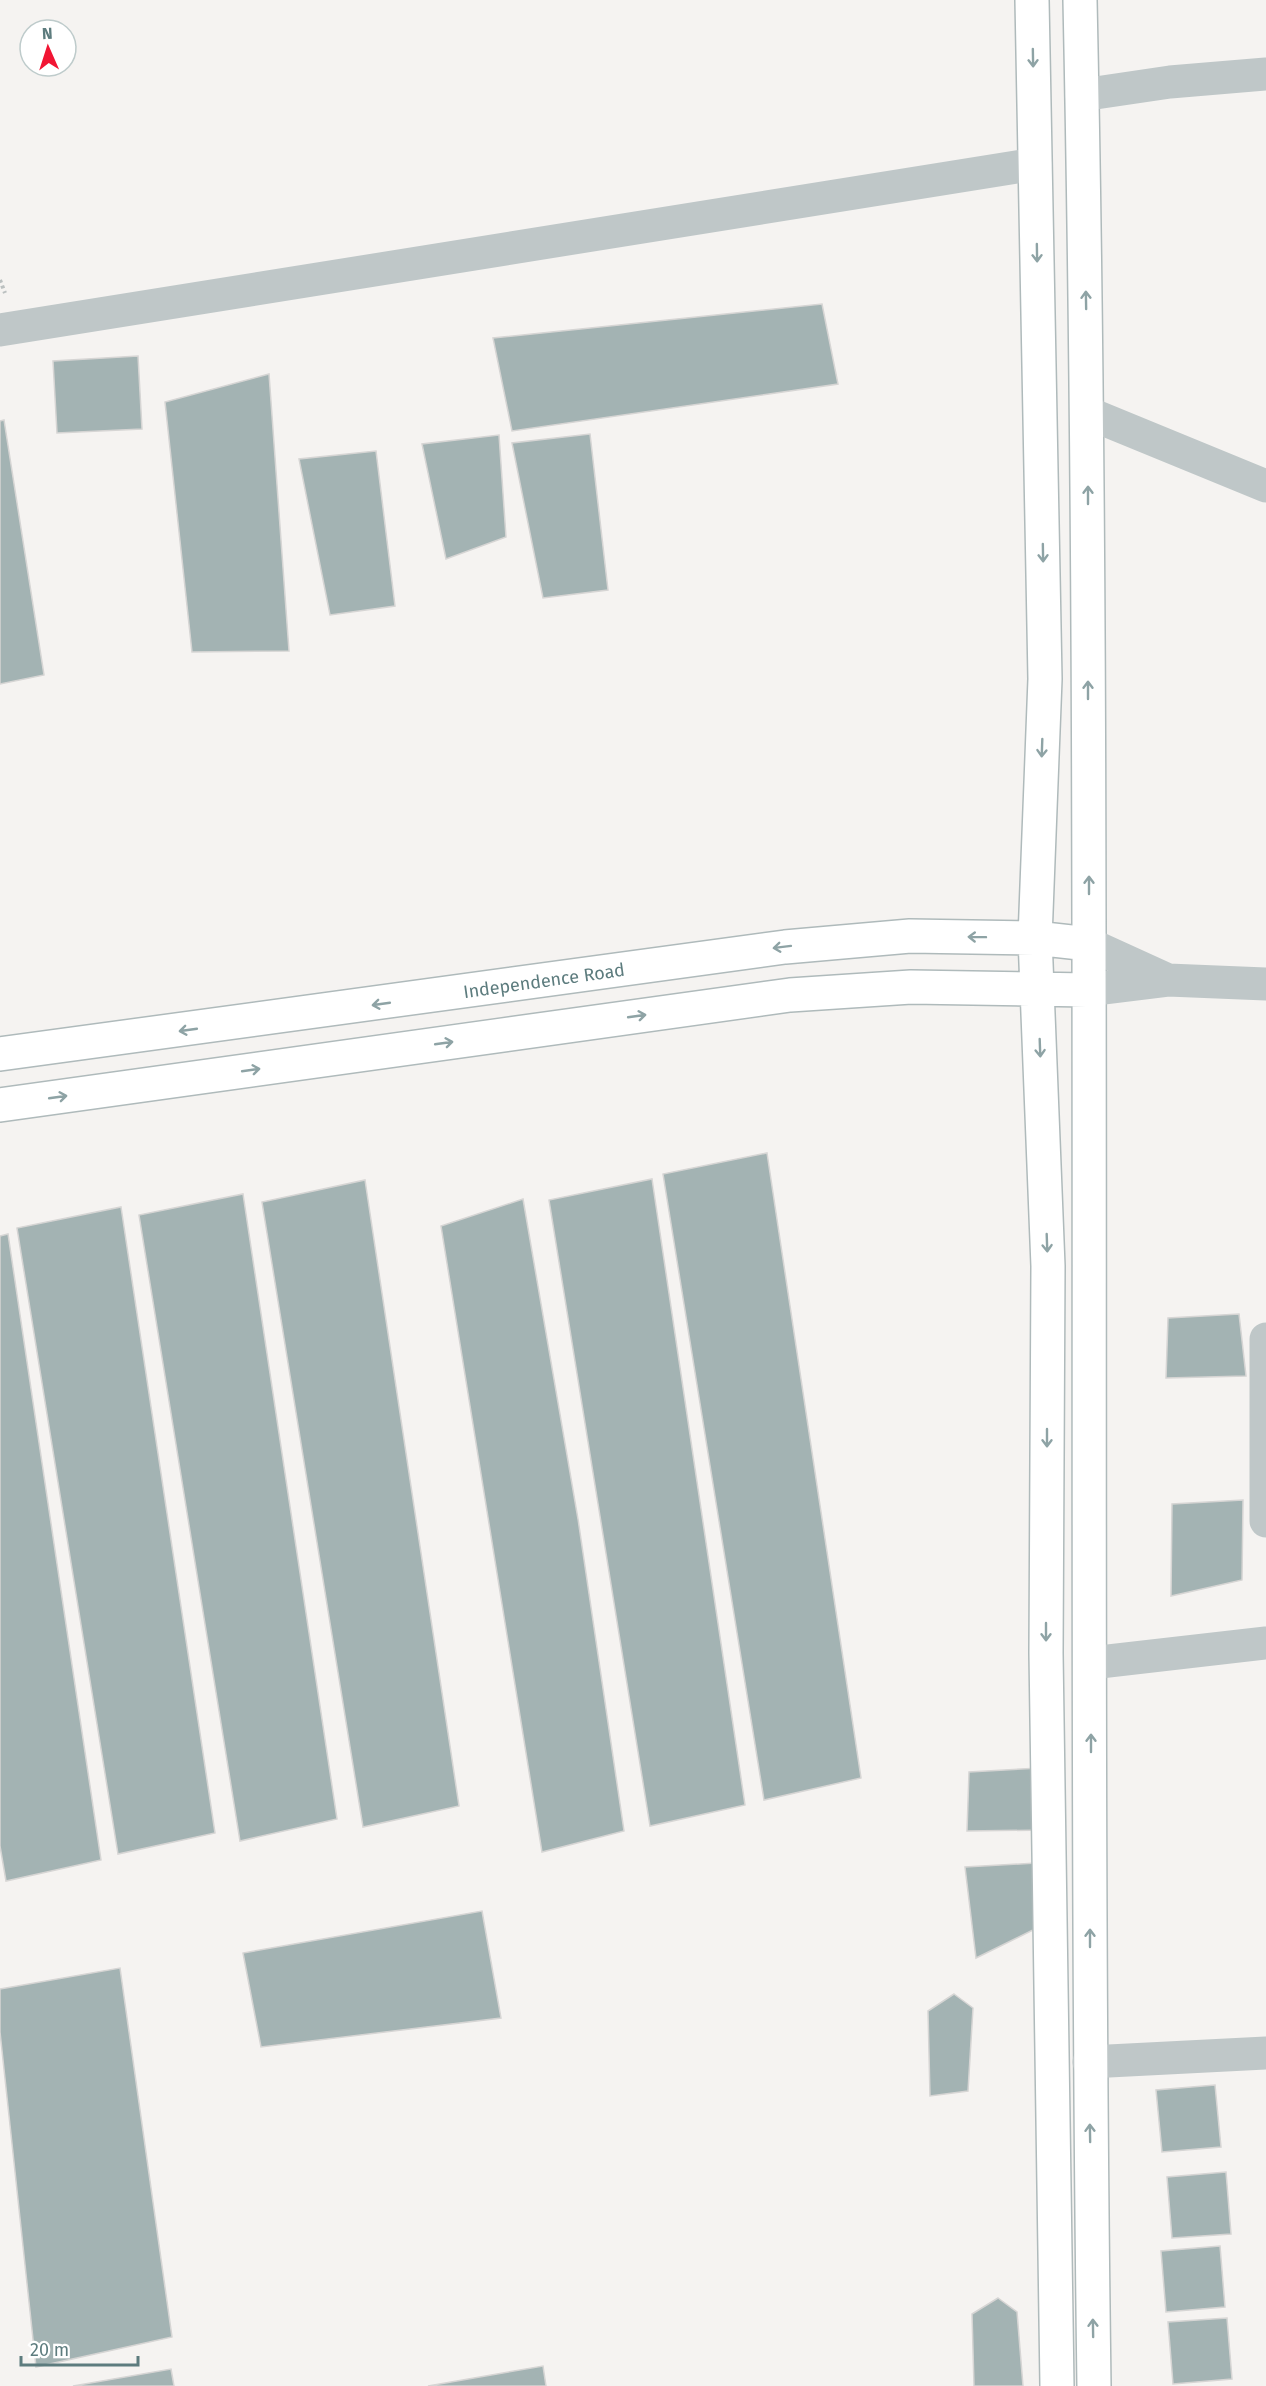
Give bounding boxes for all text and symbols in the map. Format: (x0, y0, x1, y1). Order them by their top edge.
north arrow (18, 18, 78, 78)
text: N (41, 24, 53, 43)
one-way arrow (1027, 48, 1039, 68)
one-way arrow (1031, 243, 1043, 263)
one-way arrow (1080, 291, 1091, 311)
one-way arrow (1082, 486, 1094, 506)
one-way arrow (1037, 543, 1048, 563)
one-way arrow (1082, 681, 1094, 701)
one-way arrow (1037, 738, 1048, 758)
one-way arrow (1083, 876, 1095, 896)
one-way arrow (967, 932, 987, 943)
one-way arrow (773, 942, 792, 953)
street label: Independence Road (462, 959, 626, 1003)
one-way arrow (372, 998, 391, 1009)
one-way arrow (627, 1011, 647, 1022)
one-way arrow (178, 1024, 198, 1035)
one-way arrow (434, 1037, 454, 1048)
one-way arrow (1034, 1037, 1045, 1057)
one-way arrow (241, 1064, 260, 1075)
one-way arrow (48, 1091, 67, 1102)
one-way arrow (1041, 1232, 1052, 1252)
one-way arrow (1041, 1427, 1053, 1447)
one-way arrow (1040, 1622, 1052, 1642)
one-way arrow (1085, 1733, 1097, 1753)
one-way arrow (1084, 1928, 1096, 1948)
one-way arrow (1085, 2123, 1096, 2143)
one-way arrow (1087, 2318, 1099, 2338)
scale bar (21, 2329, 138, 2367)
text: 20 m (30, 2339, 69, 2361)

